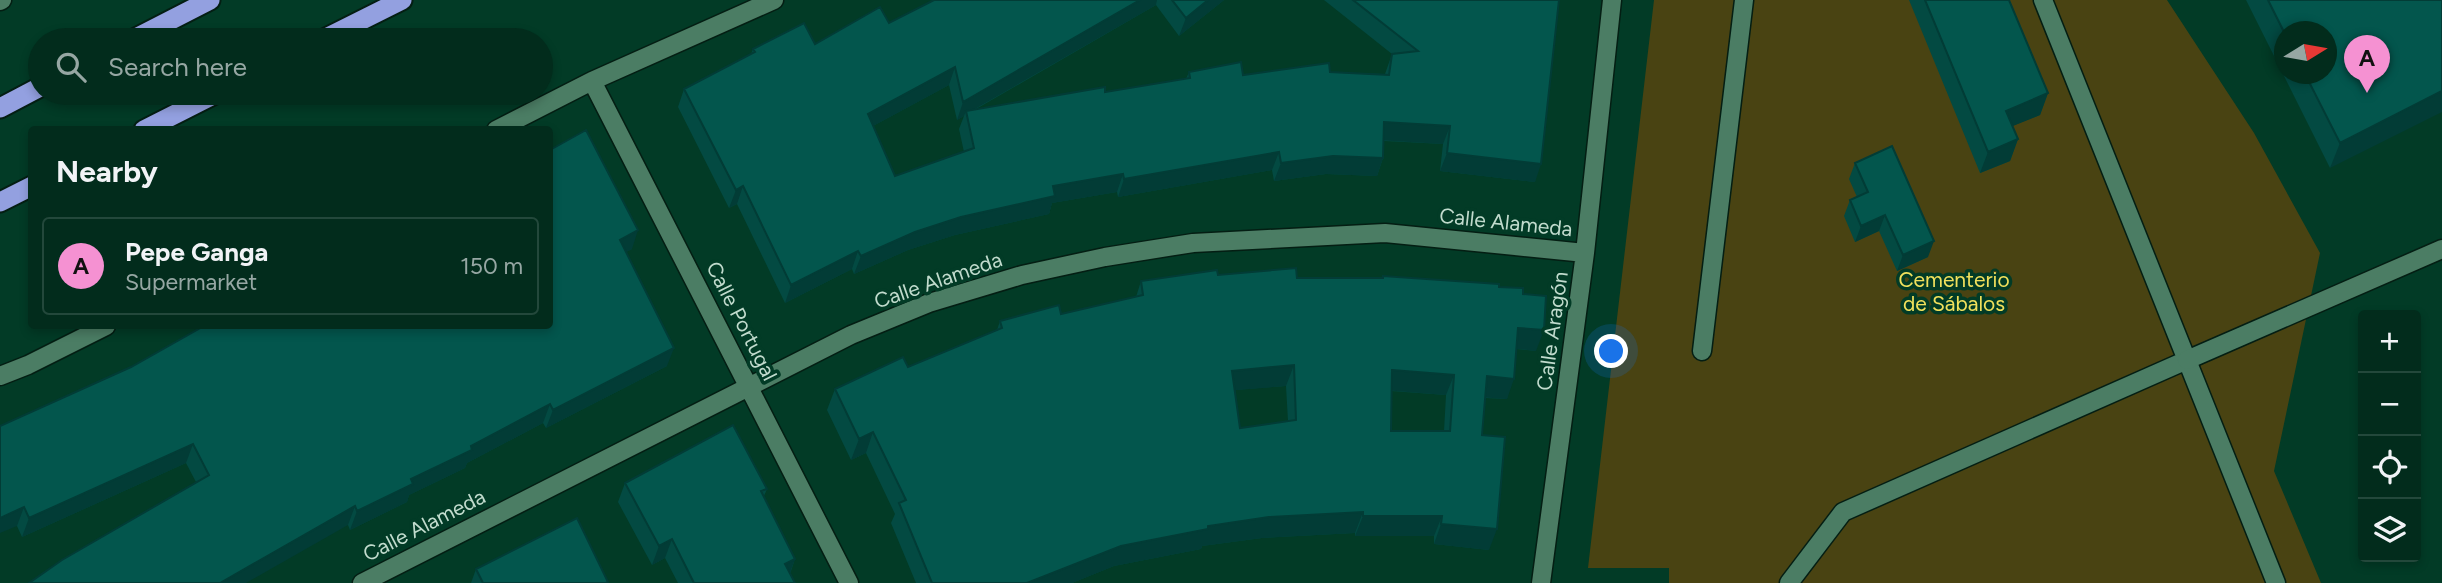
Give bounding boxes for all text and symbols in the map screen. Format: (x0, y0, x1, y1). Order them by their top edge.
north arrow (2274, 21, 2337, 84)
search box (28, 28, 553, 105)
pin: A (2344, 35, 2390, 93)
icon: search (52, 48, 90, 86)
text: Search here (108, 51, 247, 83)
text: Nearby (56, 153, 158, 190)
street label: Calle Alameda (1438, 203, 1574, 241)
text: Pepe Ganga (125, 236, 268, 268)
street label: Calle Alameda (871, 246, 1005, 314)
text: A (73, 252, 89, 280)
text: 150 m (460, 252, 523, 280)
street label: Calle Portugal (701, 257, 783, 385)
park label: Cementerio de Sábalos (1898, 267, 2010, 316)
text: Supermarket (125, 268, 257, 296)
street label: Calle Aragón (1531, 270, 1573, 392)
map controls (2358, 310, 2421, 562)
button: + (2358, 310, 2421, 373)
your location (1594, 334, 1628, 368)
button: − (2358, 373, 2421, 436)
button: locate (2358, 436, 2421, 499)
street label: Calle Alameda (359, 484, 489, 566)
button: layers (2358, 499, 2421, 562)

